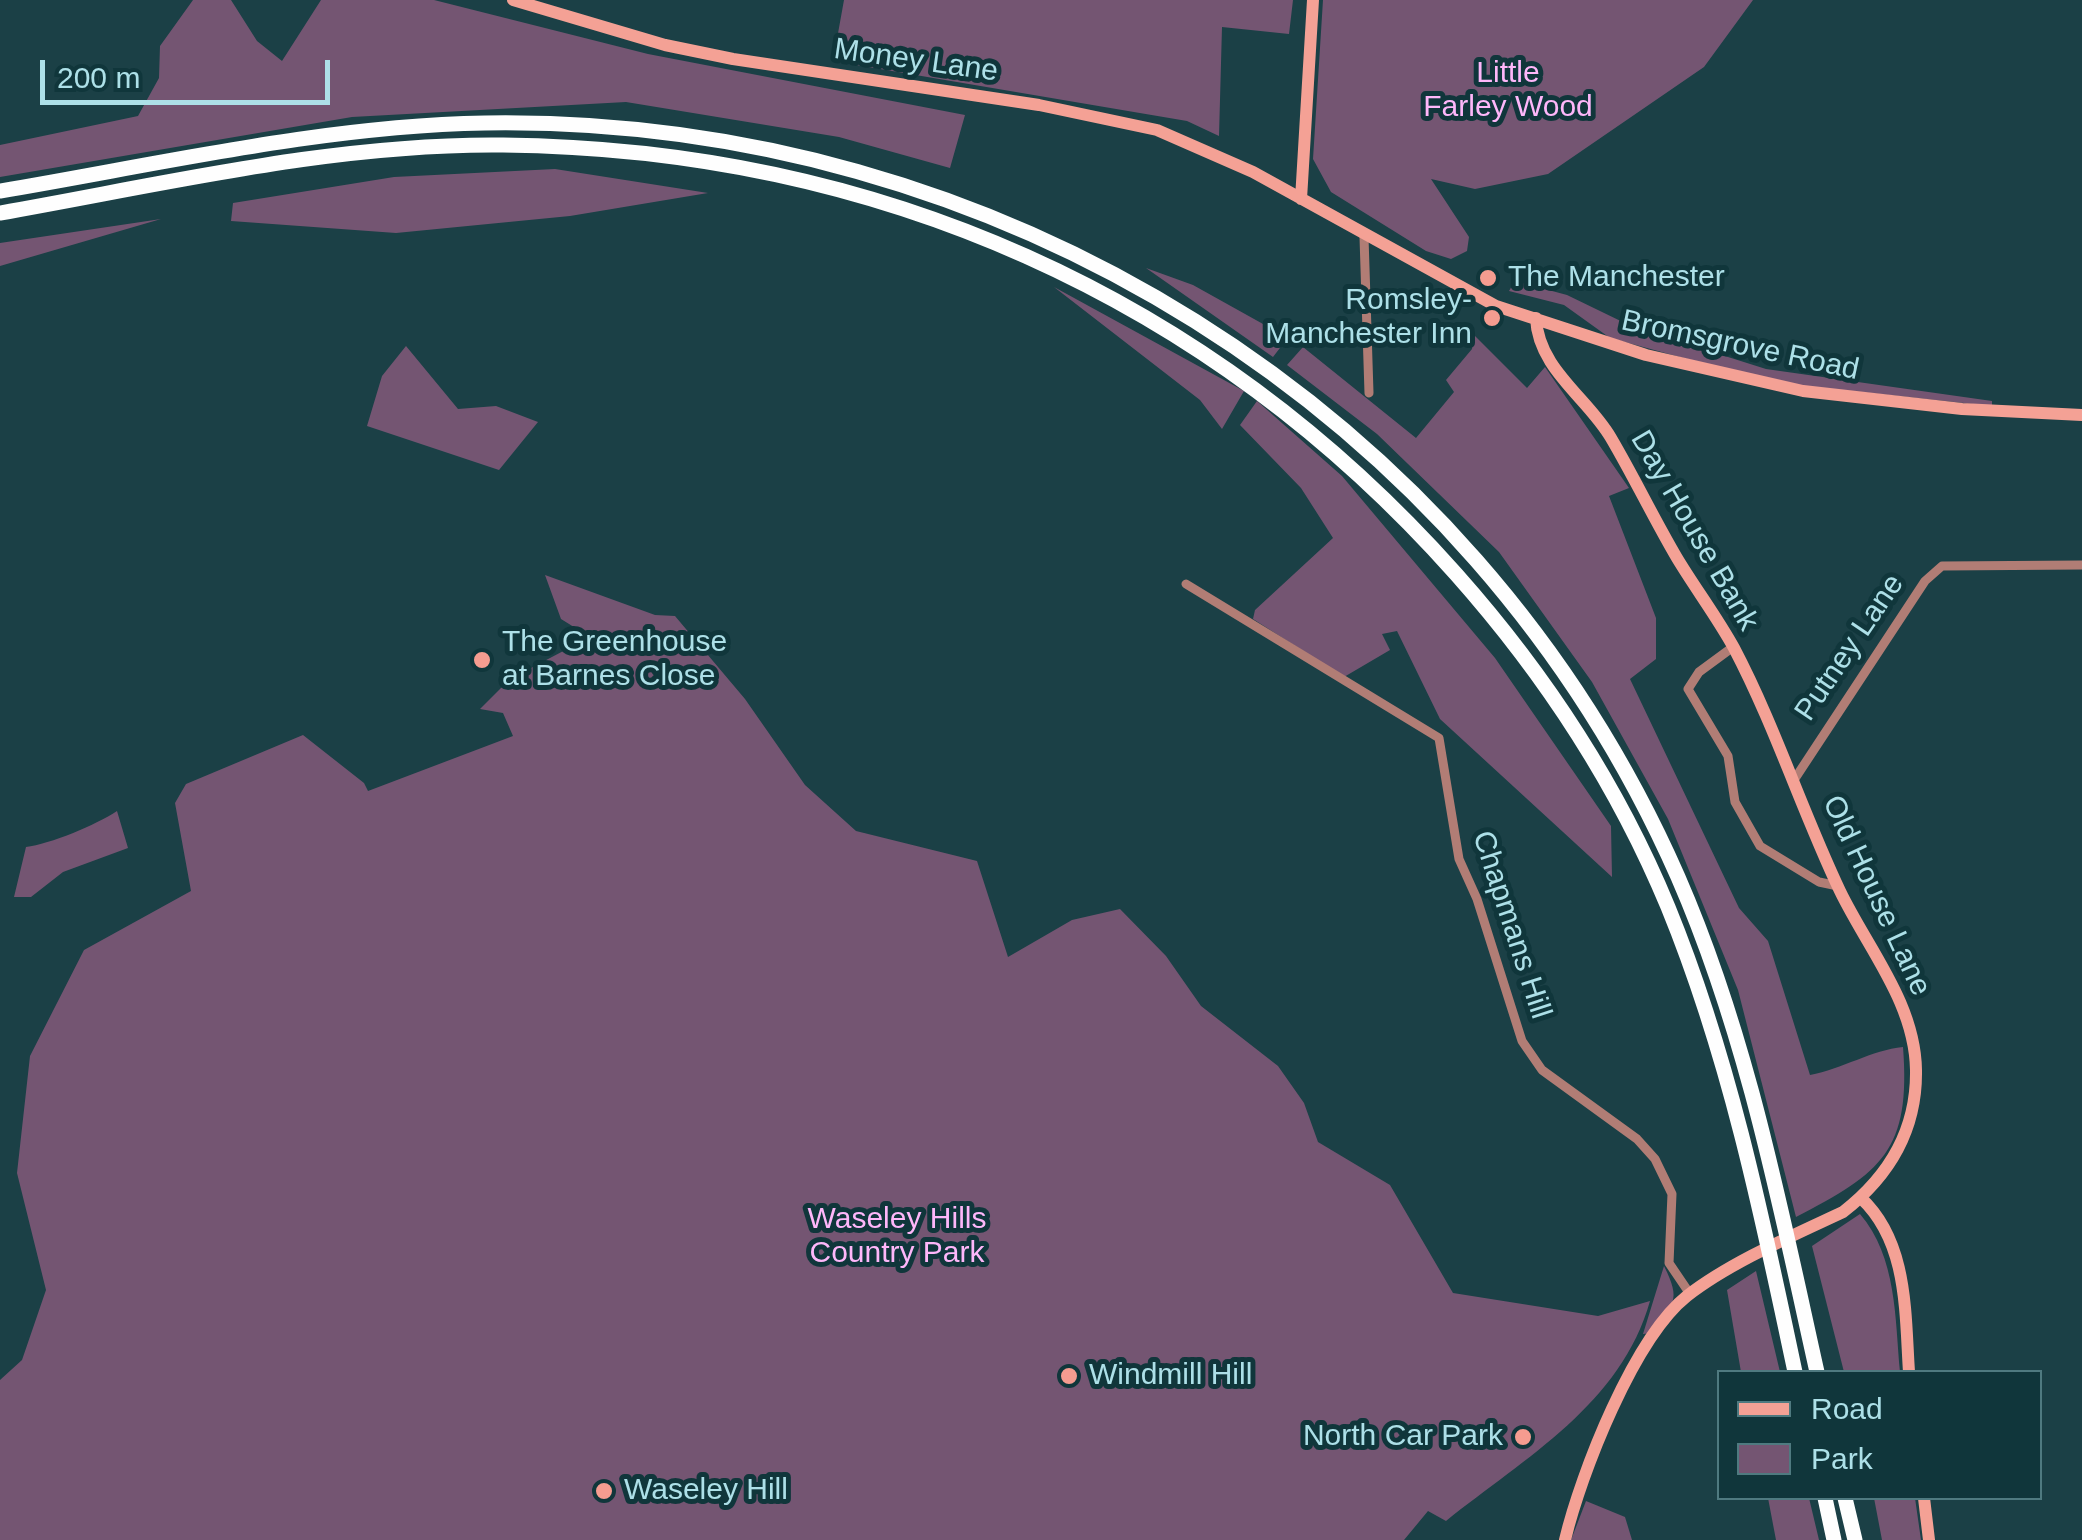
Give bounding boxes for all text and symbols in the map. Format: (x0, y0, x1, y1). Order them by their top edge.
street label: Money Lane (832, 32, 1000, 90)
scale bar (45, 40, 335, 102)
park label: Little Farley Wood (1423, 56, 1593, 126)
text: 200 m (57, 61, 140, 94)
place label: The Manchester (1508, 260, 1725, 296)
marker: The Manchester (1477, 267, 1499, 289)
place label: Romsley- Manchester Inn (1265, 283, 1472, 354)
street label: Bromsgrove Road (1618, 303, 1862, 389)
marker: Romsley- Manchester Inn (1481, 307, 1503, 329)
street label: Day House Bank (1622, 425, 1766, 637)
street label: Putney Lane (1788, 568, 1912, 728)
place label: The Greenhouse at Barnes Close (502, 625, 727, 696)
marker: The Greenhouse at Barnes Close (471, 649, 493, 671)
street label: Old House Lane (1814, 790, 1938, 1002)
street label: Chapmans Hill (1464, 827, 1558, 1023)
park label: Waseley Hills Country Park (808, 1202, 986, 1272)
place label: Windmill Hill (1089, 1358, 1252, 1394)
marker: Windmill Hill (1058, 1365, 1080, 1387)
legend (1717, 1370, 2042, 1500)
text: Road (1811, 1392, 1883, 1425)
place label: North Car Park (1303, 1419, 1503, 1455)
marker: North Car Park (1512, 1426, 1534, 1448)
text: Park (1811, 1442, 1873, 1475)
place label: Waseley Hill (624, 1473, 788, 1509)
marker: Waseley Hill (593, 1480, 615, 1502)

